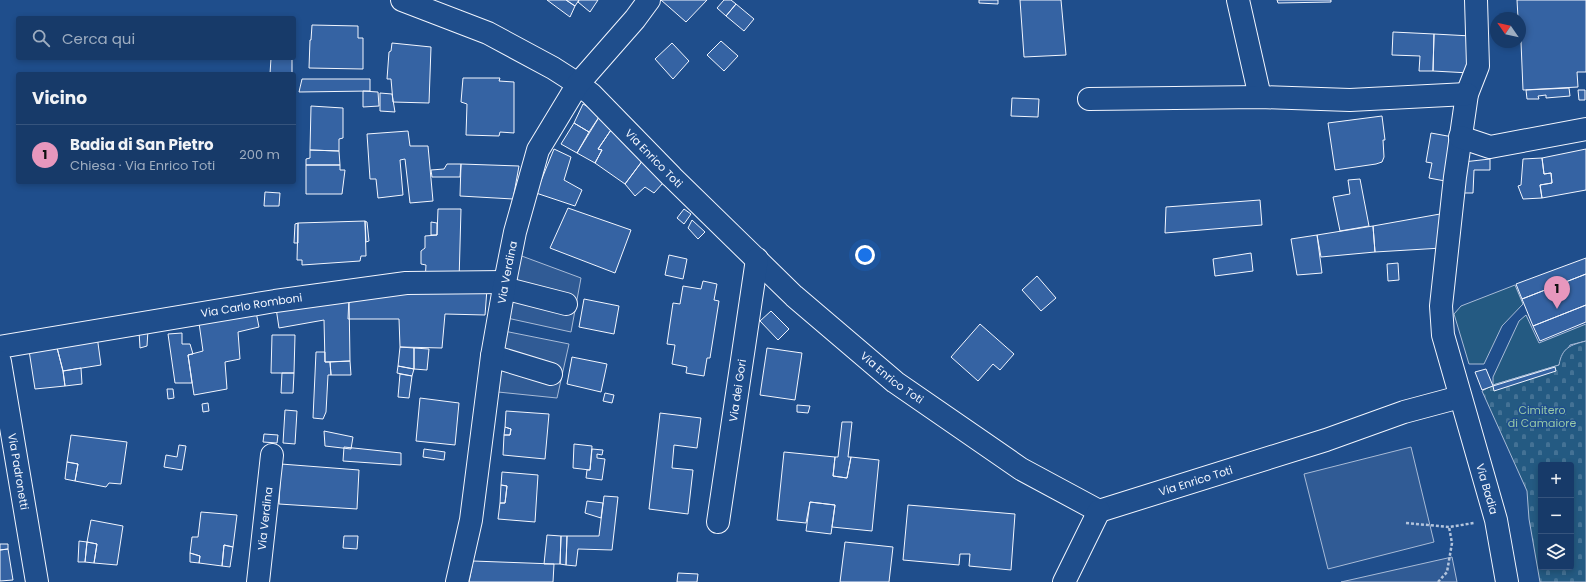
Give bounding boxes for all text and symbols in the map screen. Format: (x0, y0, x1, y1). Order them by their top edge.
north arrow (1490, 12, 1526, 48)
search box (16, 16, 296, 60)
icon: search (30, 27, 52, 49)
text: Cerca qui (62, 28, 135, 49)
text: Vicino (32, 86, 87, 110)
street label: Via Enrico Toti (621, 125, 687, 191)
text: Badia di San Pietro (70, 134, 214, 155)
text: 1 (43, 145, 47, 164)
text: 200 m (239, 145, 280, 164)
text: Chiesa · Via Enrico Toti (70, 156, 215, 175)
street label: Via Verdina (493, 240, 521, 305)
your location (855, 245, 875, 265)
pin: 1 (1544, 276, 1570, 309)
street label: Via Carlo Romboni (200, 289, 304, 321)
street label: Via Enrico Toti (857, 348, 927, 408)
street label: Via dei Gori (725, 358, 750, 423)
park label: Cimitero di Camaiore (1508, 402, 1576, 431)
street label: Via Padronetti (4, 432, 33, 511)
street label: Via Enrico Toti (1157, 462, 1235, 500)
street label: Via Badia (1472, 462, 1502, 516)
map controls (1538, 462, 1574, 570)
button: + (1538, 462, 1574, 498)
street label: Via Verdina (254, 486, 276, 551)
button: − (1538, 498, 1574, 534)
button: layers (1538, 534, 1574, 570)

